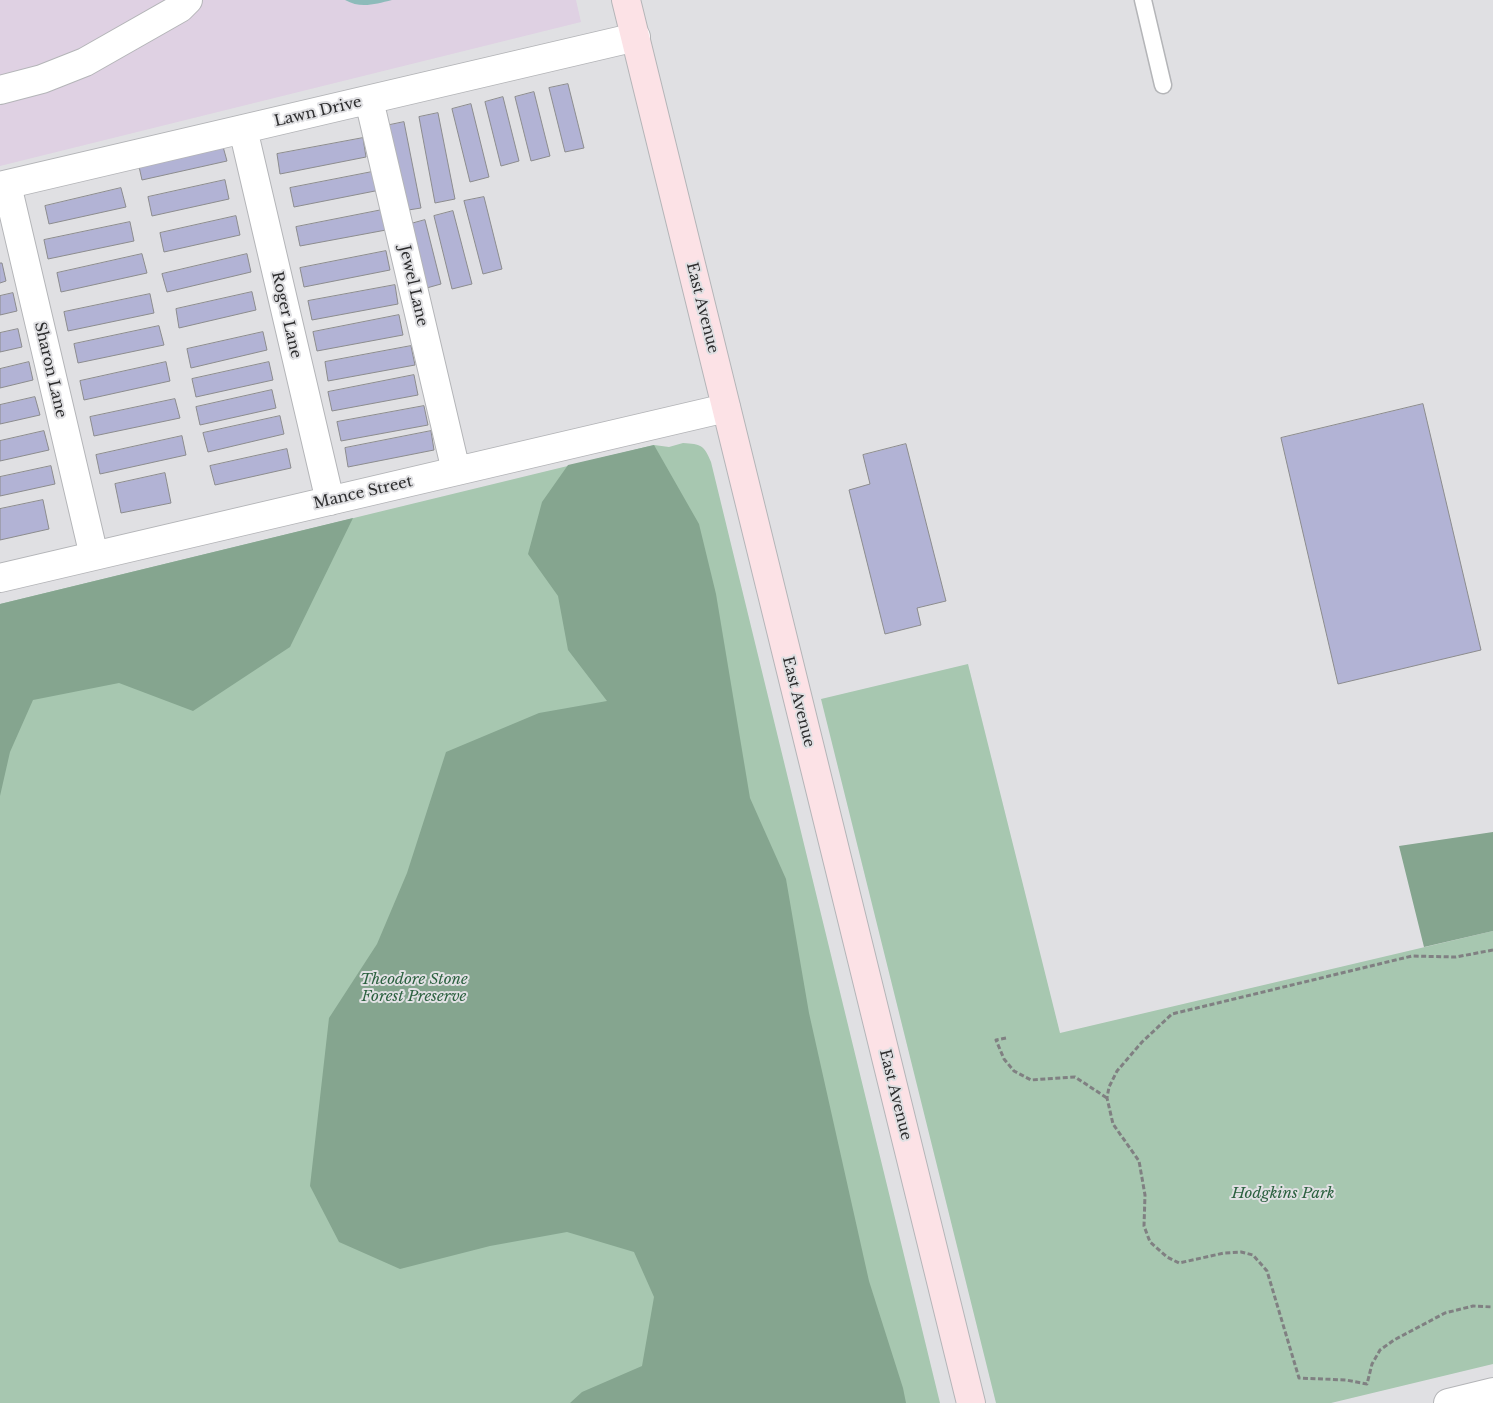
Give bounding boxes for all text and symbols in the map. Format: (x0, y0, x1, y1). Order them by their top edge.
street label: Lawn Drive (273, 93, 363, 131)
street label: Jewel Lane (395, 244, 431, 328)
street label: East Avenue (682, 261, 722, 355)
street label: Roger Lane (267, 270, 305, 360)
street label: Sharon Lane (30, 320, 70, 420)
street label: Mance Street (312, 473, 414, 513)
street label: East Avenue (778, 655, 818, 749)
park label: Theodore Stone Forest Preserve (360, 971, 468, 1006)
street label: East Avenue (875, 1048, 915, 1142)
park label: Hodgkins Park (1232, 1185, 1334, 1203)

